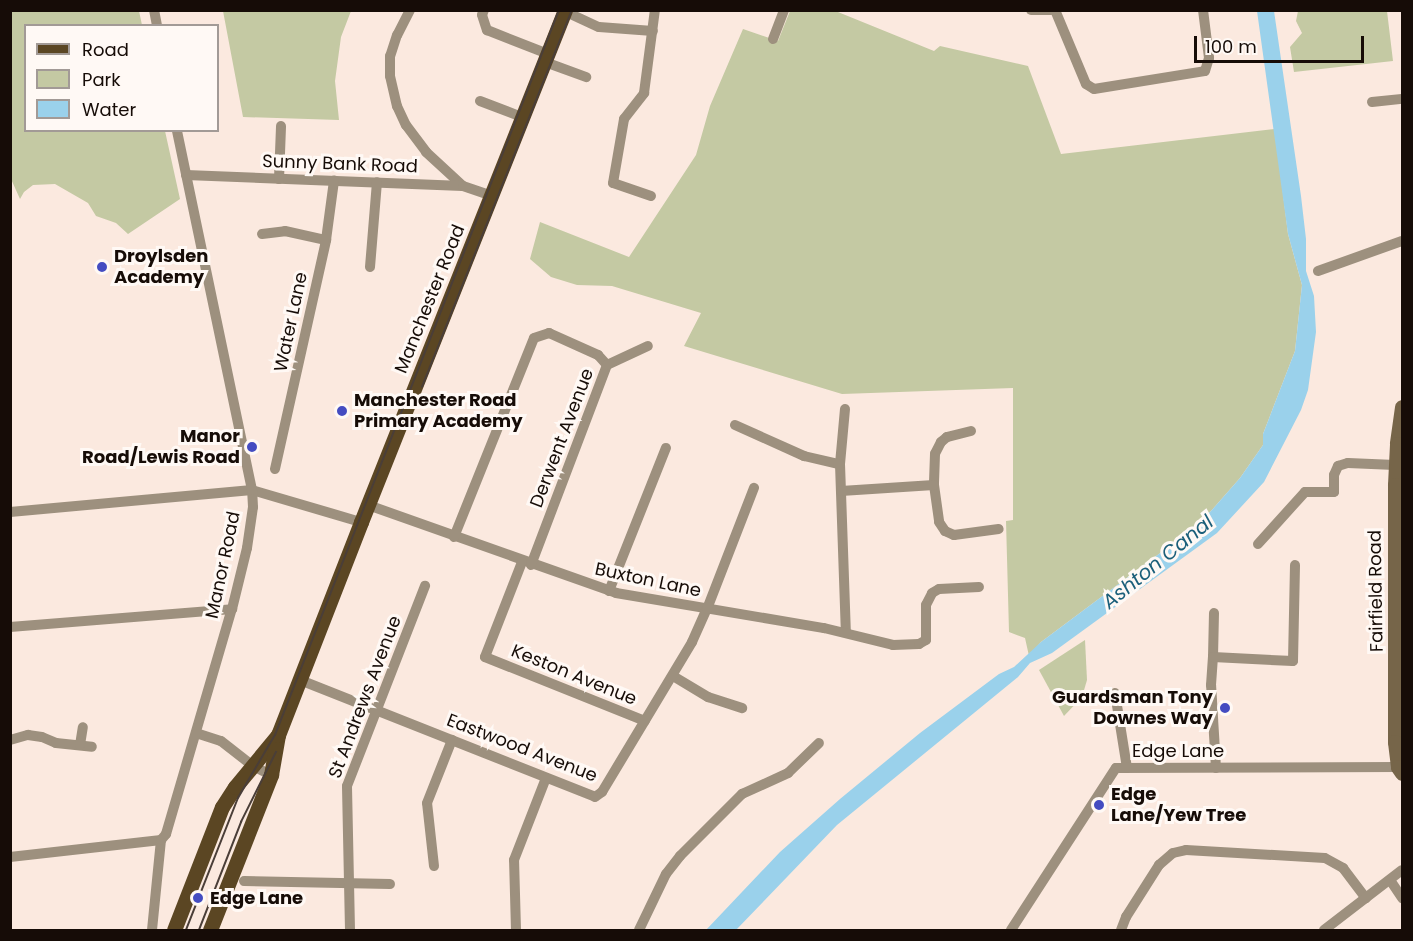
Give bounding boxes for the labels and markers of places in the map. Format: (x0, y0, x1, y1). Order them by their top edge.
place label: Droylsden Academy (114, 246, 208, 288)
marker: Droylsden Academy (95, 260, 109, 274)
place label: Manchester Road Primary Academy (354, 390, 523, 432)
marker: Manchester Road Primary Academy (335, 404, 349, 418)
place label: Manor Road/Lewis Road (82, 426, 240, 468)
marker: Manor Road/Lewis Road (245, 440, 259, 454)
place label: Guardsman Tony Downes Way (1052, 687, 1213, 730)
marker: Guardsman Tony Downes Way (1218, 701, 1232, 715)
place label: Edge Lane/Yew Tree (1111, 784, 1246, 826)
marker: Edge Lane/Yew Tree (1092, 798, 1106, 812)
place label: Edge Lane (210, 887, 303, 909)
marker: Edge Lane (191, 891, 205, 905)

